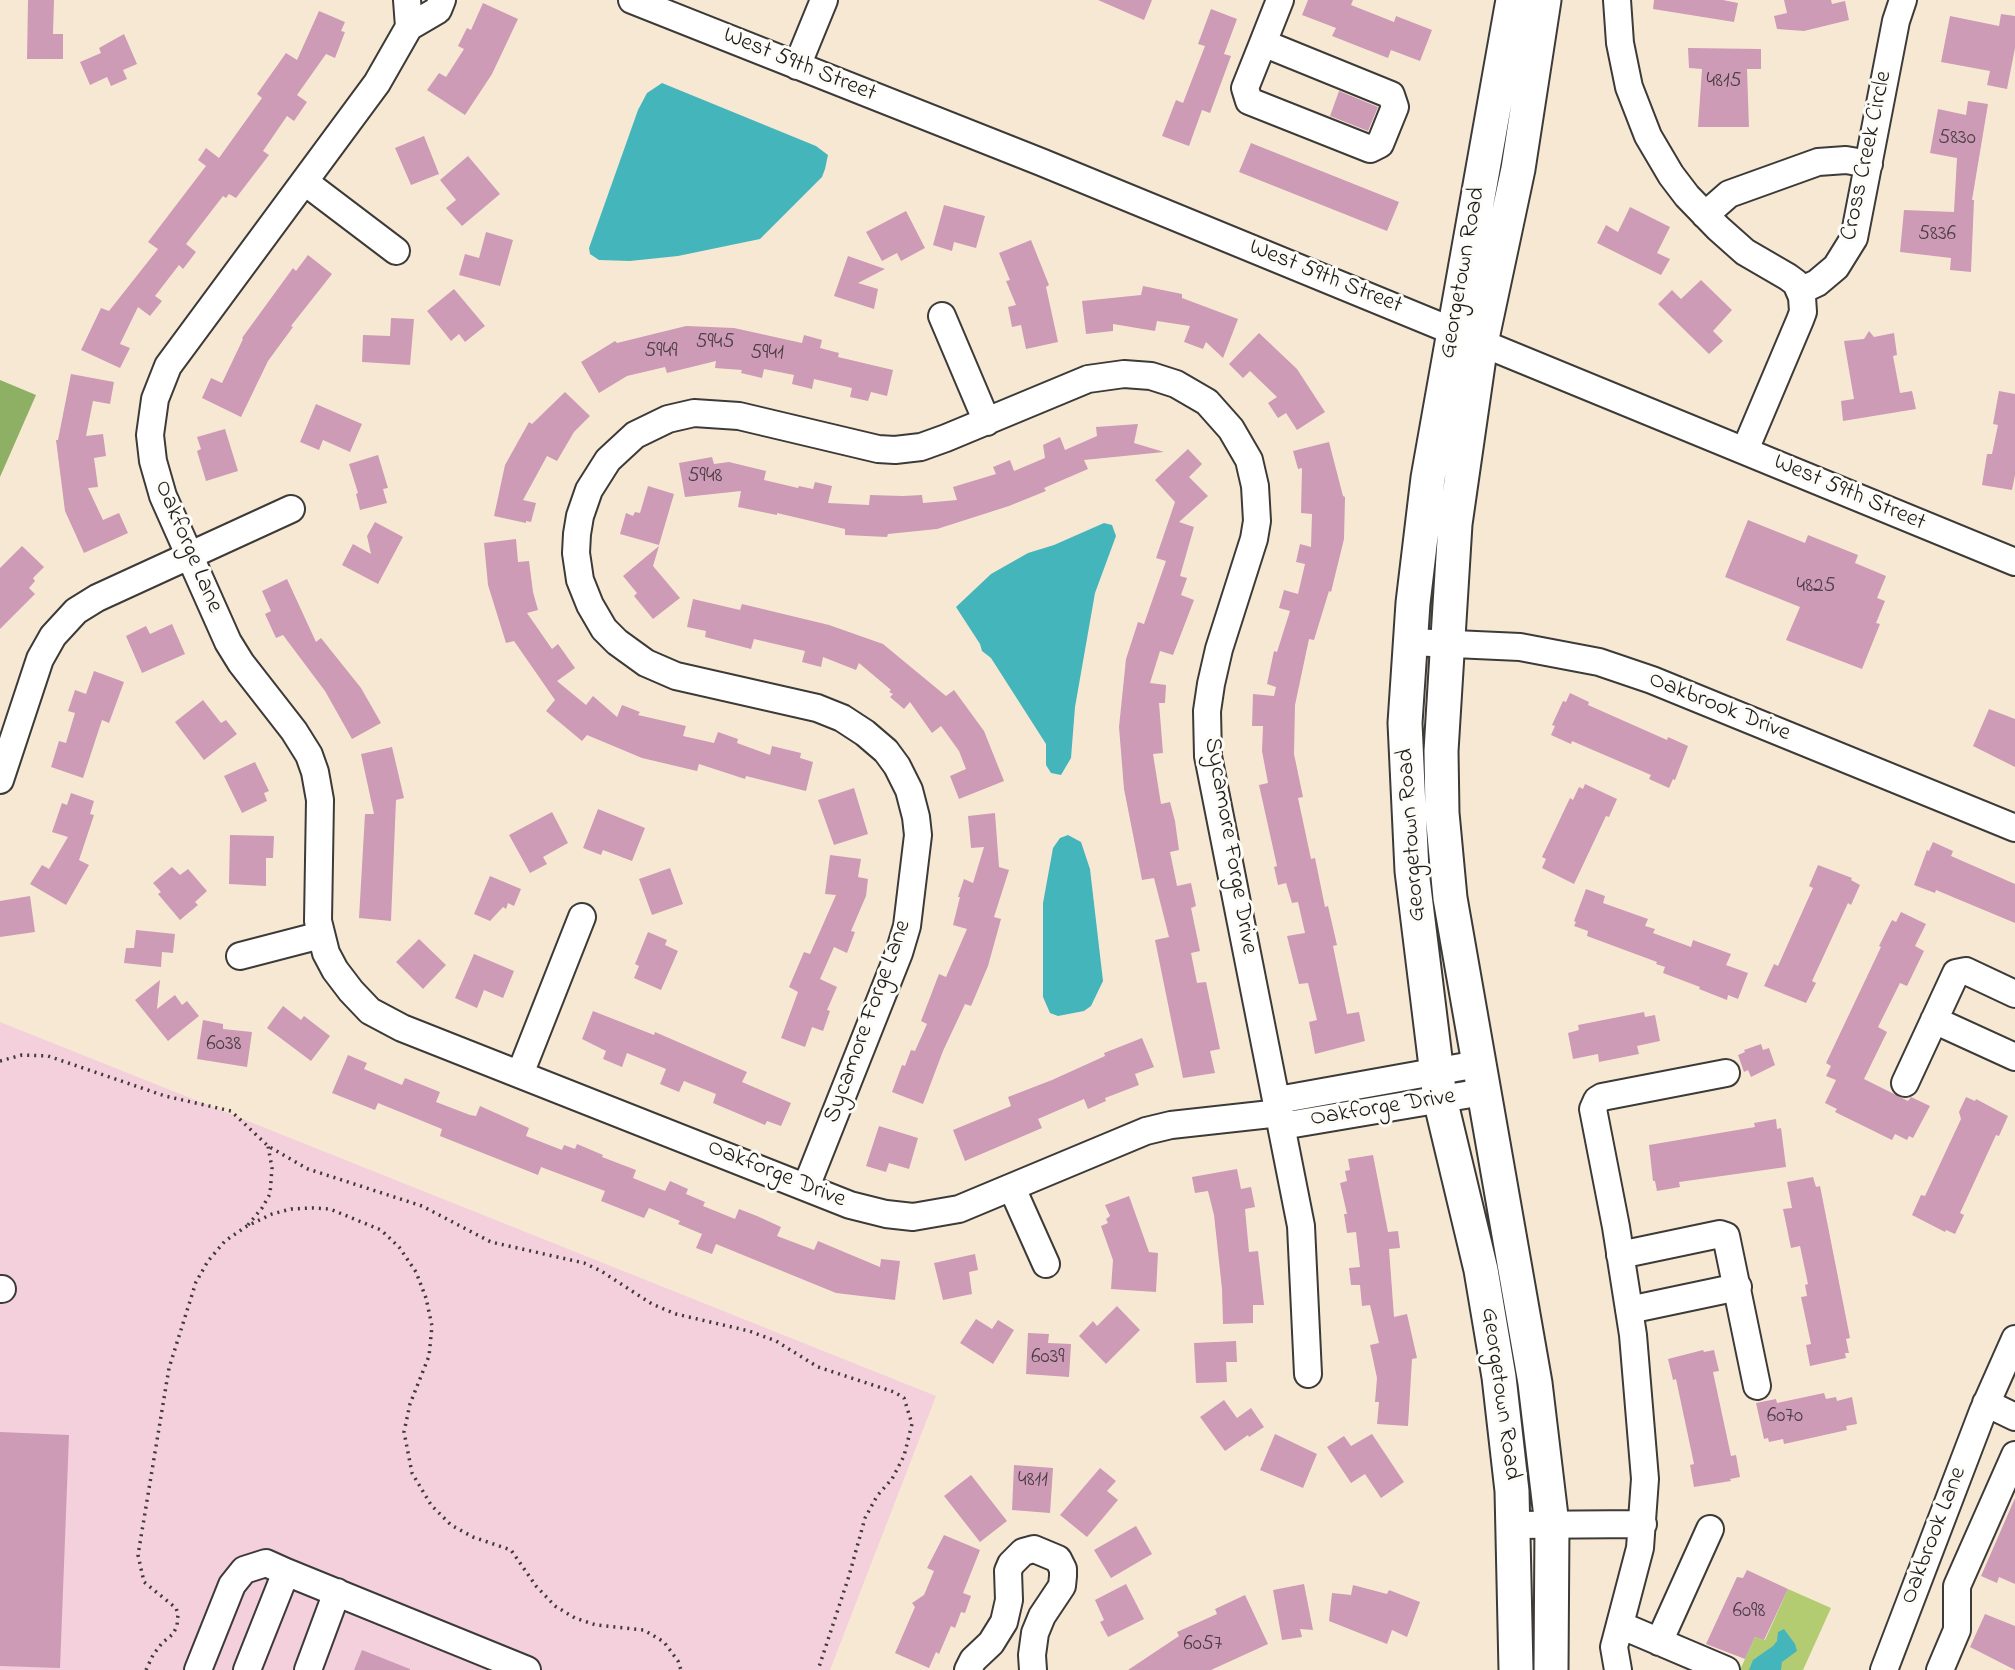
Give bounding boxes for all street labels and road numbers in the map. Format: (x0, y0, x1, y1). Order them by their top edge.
street label: West 59th Street (718, 22, 880, 110)
street label: Cross Creek Circle (1836, 69, 1900, 243)
street label: Georgetown Road (1435, 185, 1493, 361)
street label: West 59th Street (1244, 234, 1406, 322)
street label: West 59th Street (1769, 449, 1929, 539)
street label: Oakforge Lane (146, 477, 228, 617)
street label: Oakbrook Drive (1644, 667, 1794, 749)
street label: Sycamore Forge Drive (1196, 735, 1262, 957)
street label: Georgetown Road (1393, 747, 1433, 923)
street label: Sycamore Forge Lane (819, 917, 919, 1127)
street label: Oakforge Drive (1308, 1083, 1458, 1135)
street label: Oakforge Drive (703, 1134, 849, 1216)
street label: Georgetown Road (1473, 1306, 1525, 1482)
street label: Oakbrook Lane (1896, 1463, 1974, 1609)

